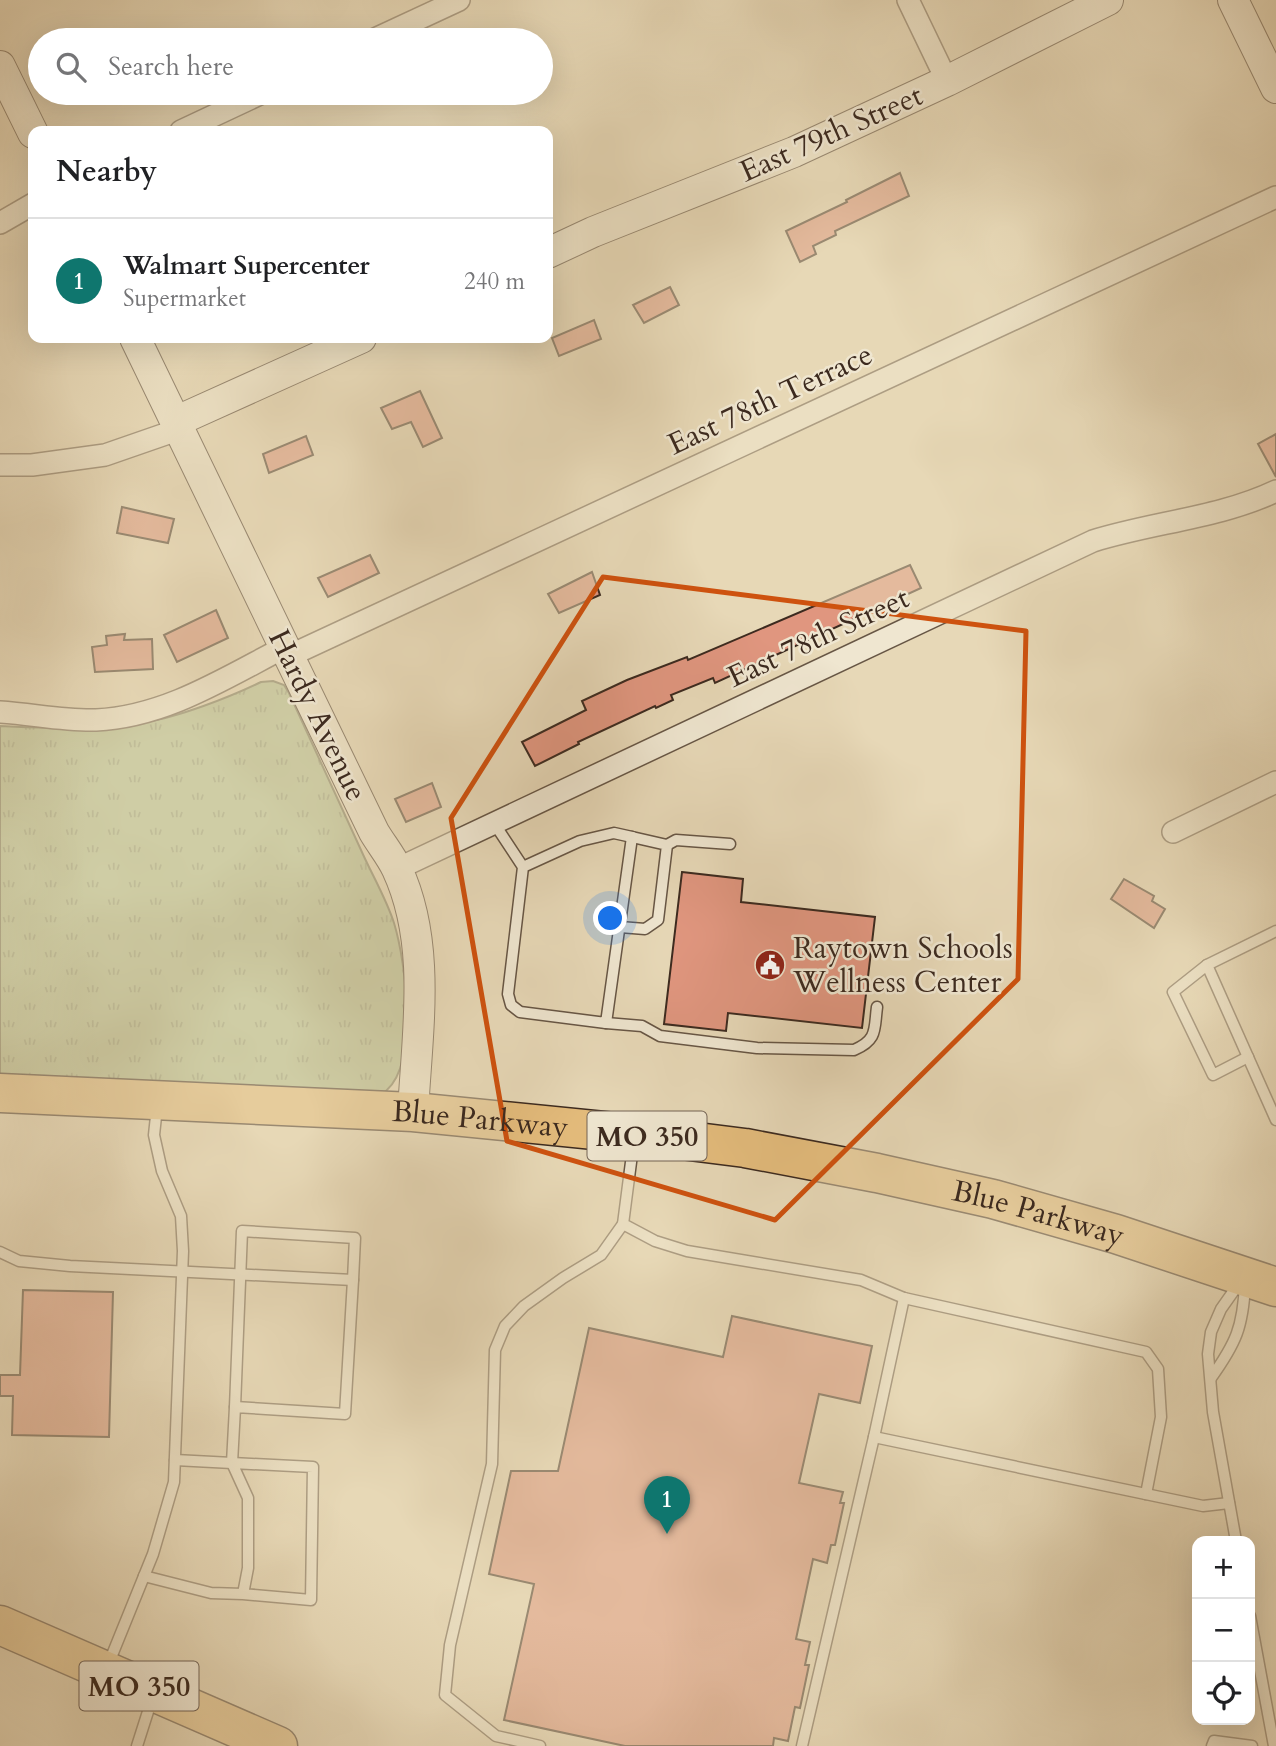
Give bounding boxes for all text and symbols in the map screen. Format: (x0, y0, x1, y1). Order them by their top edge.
search box (28, 28, 553, 105)
icon: search (52, 48, 90, 86)
text: Search here (108, 49, 234, 84)
street label: East 79th Street (733, 75, 930, 192)
text: Nearby (56, 151, 157, 192)
text: Walmart Supercenter (123, 248, 370, 283)
text: 1 (73, 266, 85, 297)
text: 240 m (464, 266, 525, 297)
text: Supermarket (123, 283, 246, 314)
street label: East 78th Terrace (661, 334, 879, 465)
street label: East 78th Street (721, 577, 916, 697)
street label: Hardy Avenue (258, 623, 377, 808)
your location (593, 901, 627, 935)
place label: Raytown Schools Wellness Center (792, 928, 1013, 1003)
public building icon: Raytown Schools Wellness Center (753, 948, 787, 982)
street label: Blue Parkway (391, 1091, 570, 1148)
road number: MO 350 (588, 1112, 706, 1160)
street label: Blue Parkway (948, 1171, 1129, 1256)
pin: 1 (644, 1476, 690, 1534)
map controls (1192, 1536, 1255, 1725)
button: + (1192, 1536, 1255, 1599)
button: − (1192, 1599, 1255, 1662)
road number: MO 350 (80, 1662, 198, 1710)
button: locate (1192, 1662, 1255, 1725)

